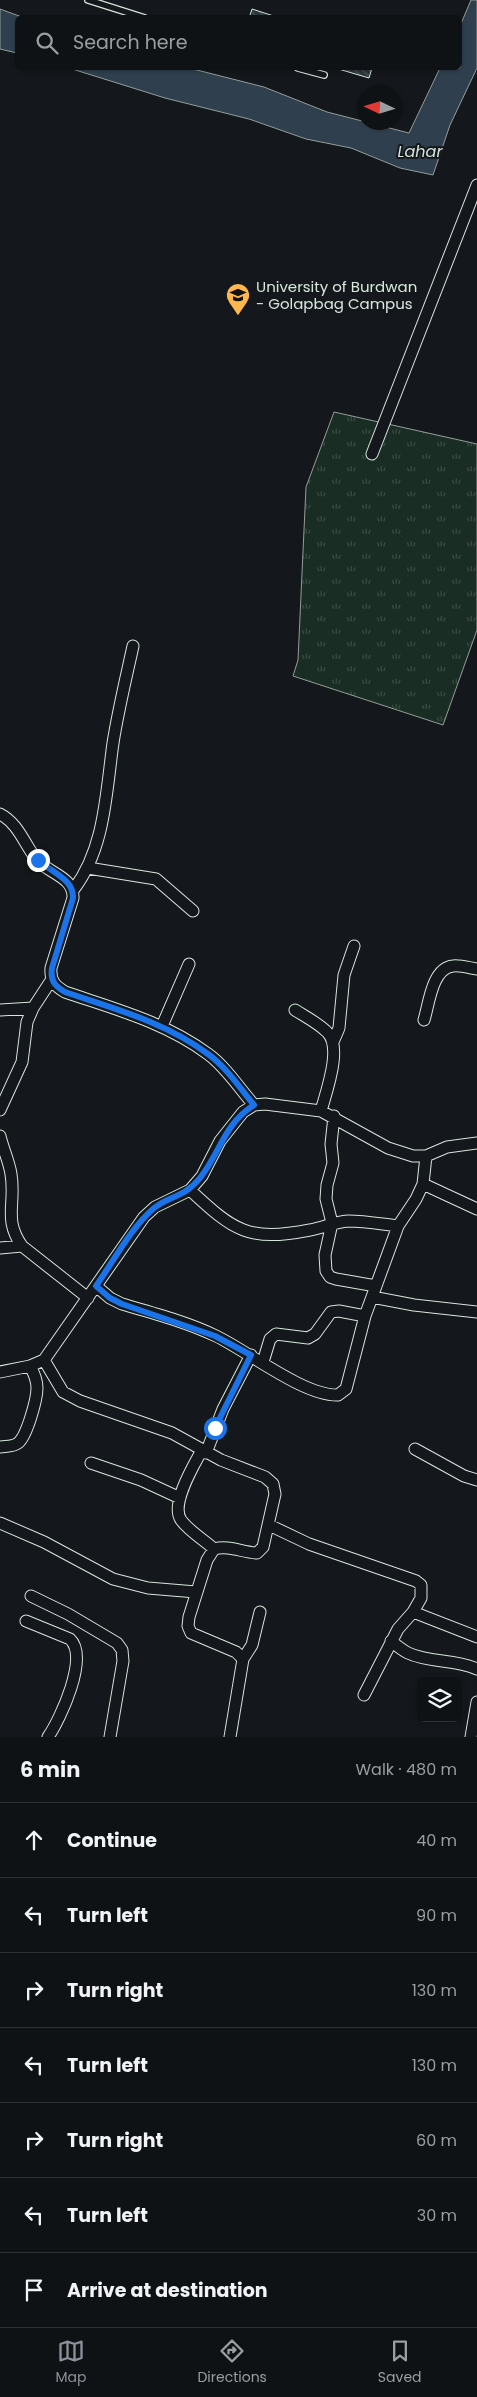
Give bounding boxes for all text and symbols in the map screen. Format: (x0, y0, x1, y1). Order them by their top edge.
search box (15, 15, 462, 70)
icon: search (33, 29, 61, 57)
text: Search here (73, 29, 187, 56)
north arrow (357, 85, 402, 130)
water label: Lahar (398, 140, 443, 163)
place label: University of Burdwan - Golapbag Campus (256, 276, 417, 314)
school or university icon: University of Burdwan - Golapbag Campus (225, 282, 251, 316)
route end (27, 849, 50, 872)
route start (204, 1417, 227, 1440)
map controls (417, 1677, 462, 1722)
button: layers (417, 1677, 462, 1722)
text: 6 min (20, 1755, 80, 1784)
text: Walk · 480 m (355, 1758, 457, 1781)
icon: ahead (20, 1826, 48, 1854)
text: Continue (67, 1827, 157, 1854)
text: 40 m (416, 1829, 457, 1852)
icon: left (20, 1901, 48, 1929)
text: Turn left (67, 1902, 148, 1929)
text: 90 m (416, 1904, 457, 1927)
icon: right (20, 1976, 48, 2004)
text: Turn right (67, 1977, 163, 2004)
text: 130 m (412, 1979, 457, 2002)
icon: left (20, 2051, 48, 2079)
text: Turn left (67, 2052, 148, 2079)
text: 130 m (412, 2054, 457, 2077)
icon: right (20, 2126, 48, 2154)
text: Turn right (67, 2127, 163, 2154)
text: 60 m (416, 2129, 457, 2152)
icon: left (20, 2201, 48, 2229)
text: Turn left (67, 2202, 148, 2229)
text: 30 m (417, 2204, 457, 2227)
icon: arrive (20, 2276, 48, 2304)
text: Arrive at destination (67, 2277, 268, 2304)
tab: Map (55, 2337, 86, 2388)
tab: Directions (197, 2337, 267, 2388)
tab: Saved (378, 2337, 422, 2388)

